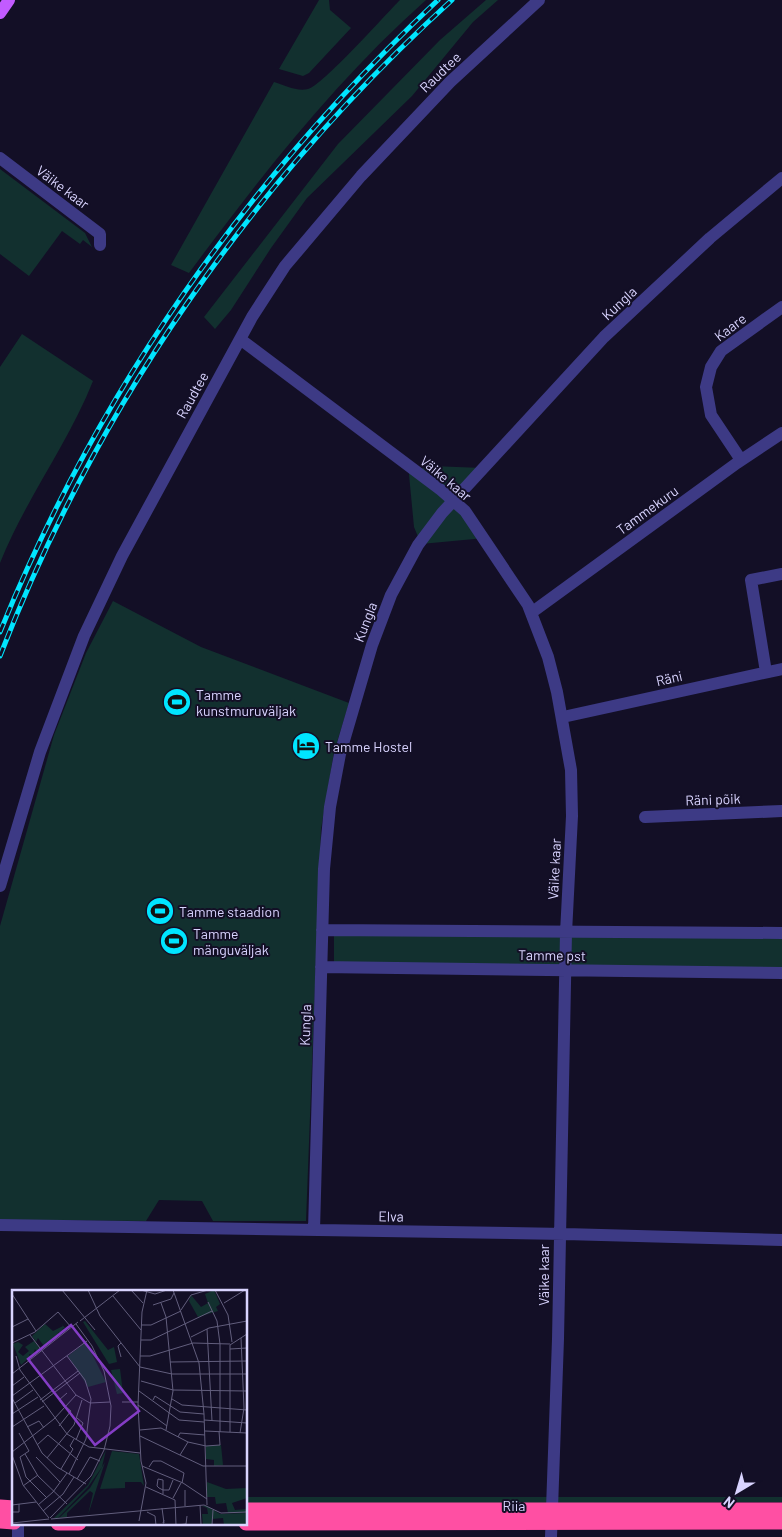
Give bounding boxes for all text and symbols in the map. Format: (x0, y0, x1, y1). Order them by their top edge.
street label: Raudtee (416, 48, 464, 96)
street label: Väike kaar (33, 162, 93, 212)
street label: Kungla (598, 283, 640, 323)
street label: Kaare (711, 310, 749, 344)
street label: Raudtee (172, 369, 212, 421)
street label: Väike kaar (417, 452, 475, 504)
street label: Tammekuru (613, 482, 681, 538)
street label: Kungla (350, 600, 380, 644)
street label: Räni (654, 667, 684, 689)
place label: Tamme kunstmuruväljak (196, 686, 296, 719)
sports icon: Tamme kunstmuruväljak (162, 687, 192, 717)
hotel icon: Tamme Hostel (291, 731, 321, 761)
place label: Tamme Hostel (325, 738, 412, 755)
street label: Räni põik (685, 790, 741, 808)
street label: Väike kaar (544, 838, 564, 900)
sports icon: Tamme staadion (145, 896, 175, 926)
place label: Tamme staadion (179, 903, 280, 920)
place label: Tamme mänguväljak (193, 925, 269, 958)
sports icon: Tamme mänguväljak (159, 926, 189, 956)
street label: Tamme pst (518, 946, 586, 964)
street label: Kungla (296, 1004, 314, 1046)
street label: Elva (378, 1207, 404, 1225)
street label: Väike kaar (535, 1244, 552, 1306)
inset map (12, 1290, 248, 1524)
north arrow (712, 1467, 762, 1517)
text: N (720, 1493, 738, 1512)
street label: Riia (503, 1497, 525, 1514)

